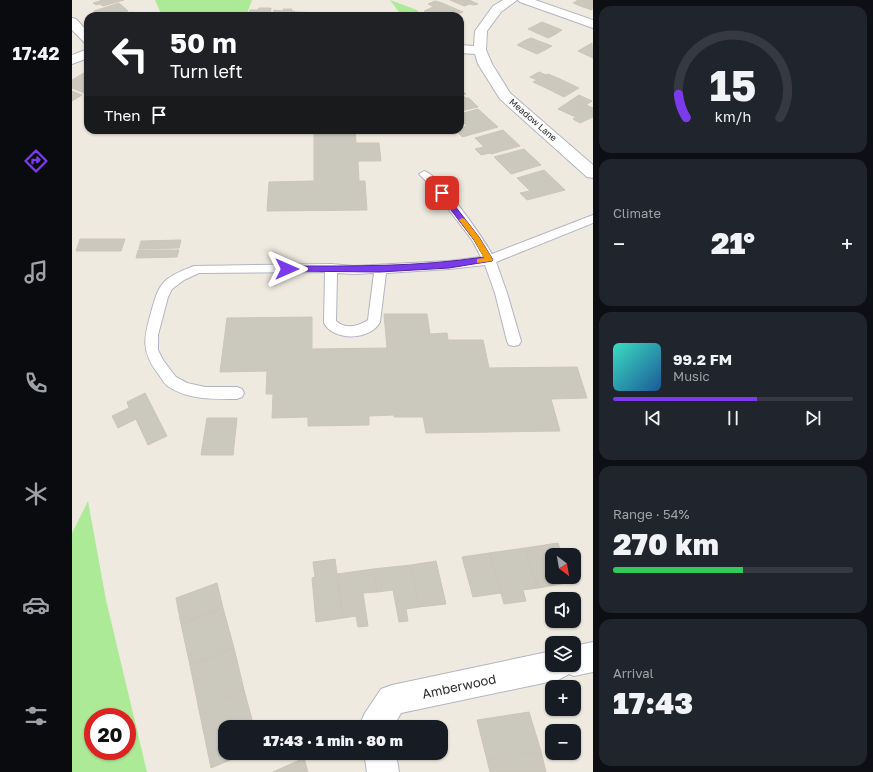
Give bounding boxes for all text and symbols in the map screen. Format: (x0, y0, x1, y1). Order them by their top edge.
text: 50 m (170, 26, 237, 59)
icon: left (104, 28, 156, 80)
text: 17:42 (12, 42, 60, 64)
text: 15 (710, 59, 756, 109)
text: Turn left (170, 60, 243, 82)
street label: Meadow Lane (507, 96, 559, 143)
icon: arrive (148, 104, 170, 126)
text: Then (104, 106, 140, 124)
text: km/h (715, 107, 751, 124)
icon: directions (22, 147, 50, 175)
pin (425, 176, 459, 210)
icon: arrive (431, 182, 453, 204)
text: Climate (613, 205, 661, 221)
text: 21° (711, 225, 755, 261)
text: − (613, 230, 625, 257)
text: + (841, 230, 853, 257)
position arrow (266, 248, 308, 290)
icon: music (22, 258, 50, 286)
text: 99.2 FM (673, 350, 732, 368)
text: Music (673, 368, 710, 384)
icon: phone (22, 369, 50, 397)
icon: previous (642, 407, 664, 429)
icon: pause (722, 407, 744, 429)
icon: next (802, 407, 824, 429)
icon: climate (22, 480, 50, 508)
text: Range · 54% (613, 506, 689, 522)
text: 270 km (613, 526, 719, 562)
north arrow (545, 548, 581, 584)
map controls (545, 548, 581, 760)
icon: car (22, 591, 50, 619)
button: sound (545, 592, 581, 628)
button: layers (545, 636, 581, 672)
text: Arrival (613, 665, 654, 681)
street label: Amberwood (421, 670, 497, 702)
button: + (545, 680, 581, 716)
text: 17:43 (613, 685, 693, 721)
icon: filters (22, 702, 50, 730)
speed limit sign: 20 (84, 708, 136, 760)
button: − (545, 724, 581, 760)
text: 17:43 · 1 min · 80 m (263, 731, 403, 749)

